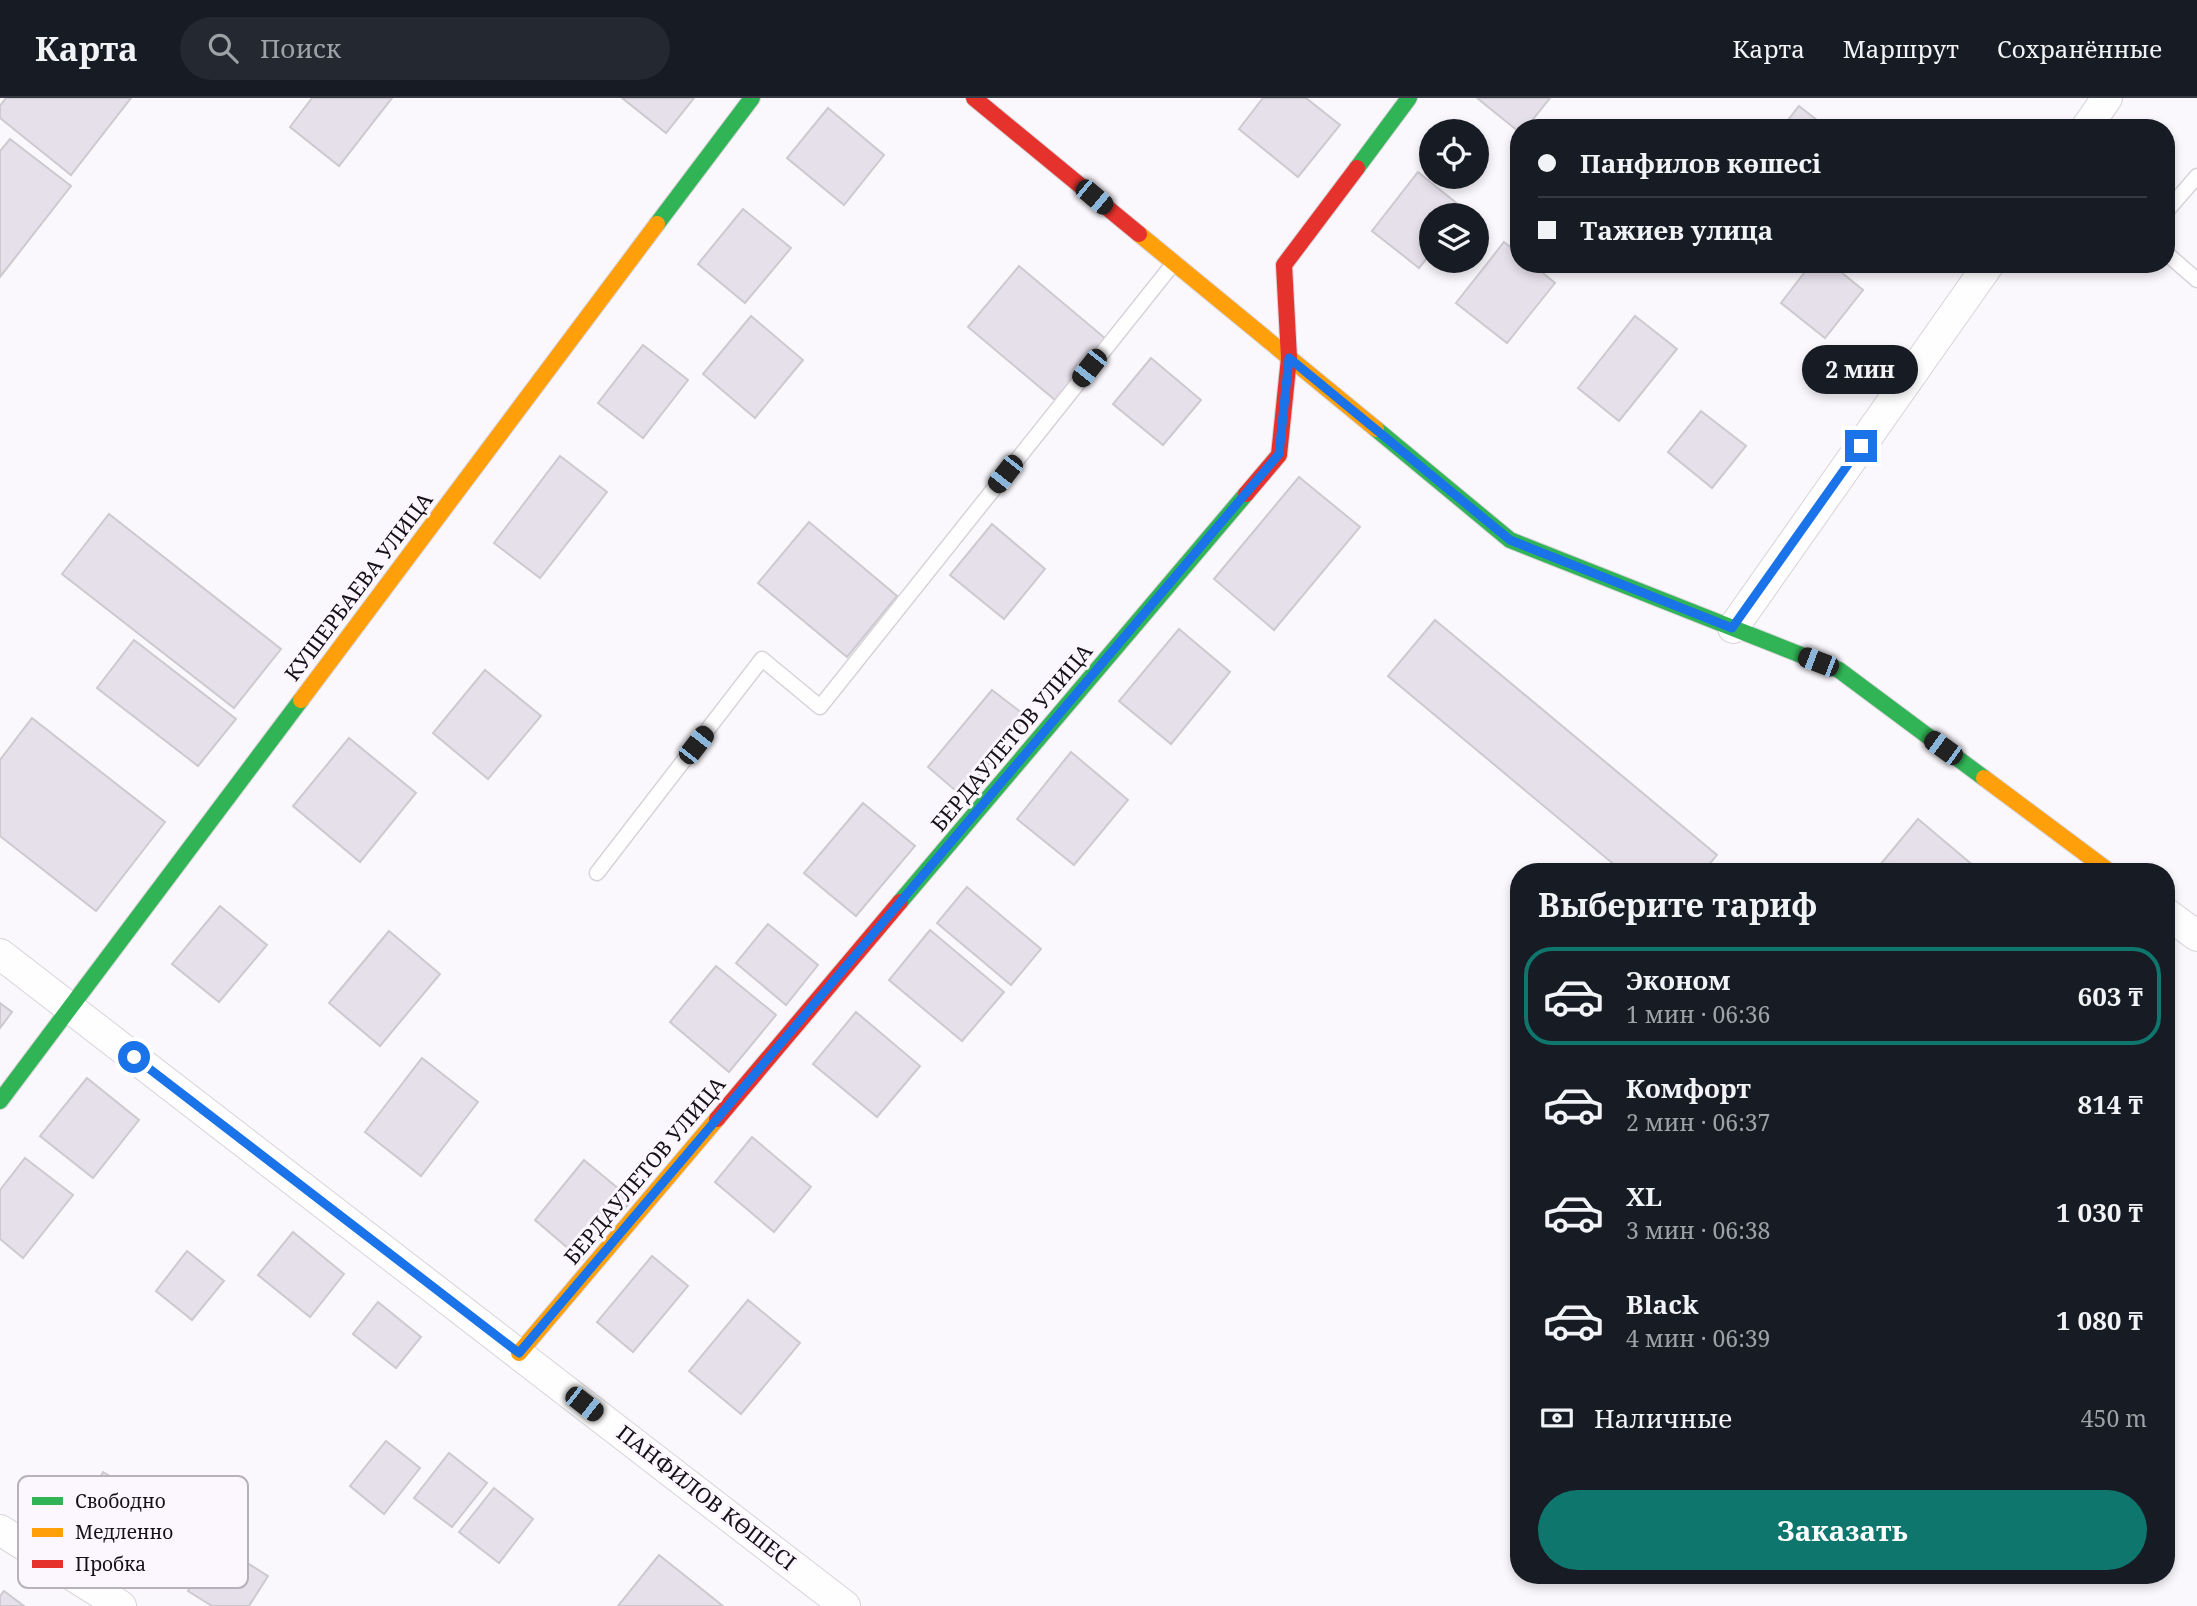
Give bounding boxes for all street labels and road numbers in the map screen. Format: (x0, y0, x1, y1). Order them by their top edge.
street label: КУШЕРБАЕВА УЛИЦА (278, 486, 439, 686)
street label: БЕРДАУЛЕТОВ УЛИЦА (924, 637, 1098, 837)
street label: БЕРДАУЛЕТОВ УЛИЦА (557, 1070, 731, 1270)
street label: ПАНФИЛОВ КӨШЕСІ (611, 1418, 802, 1576)

